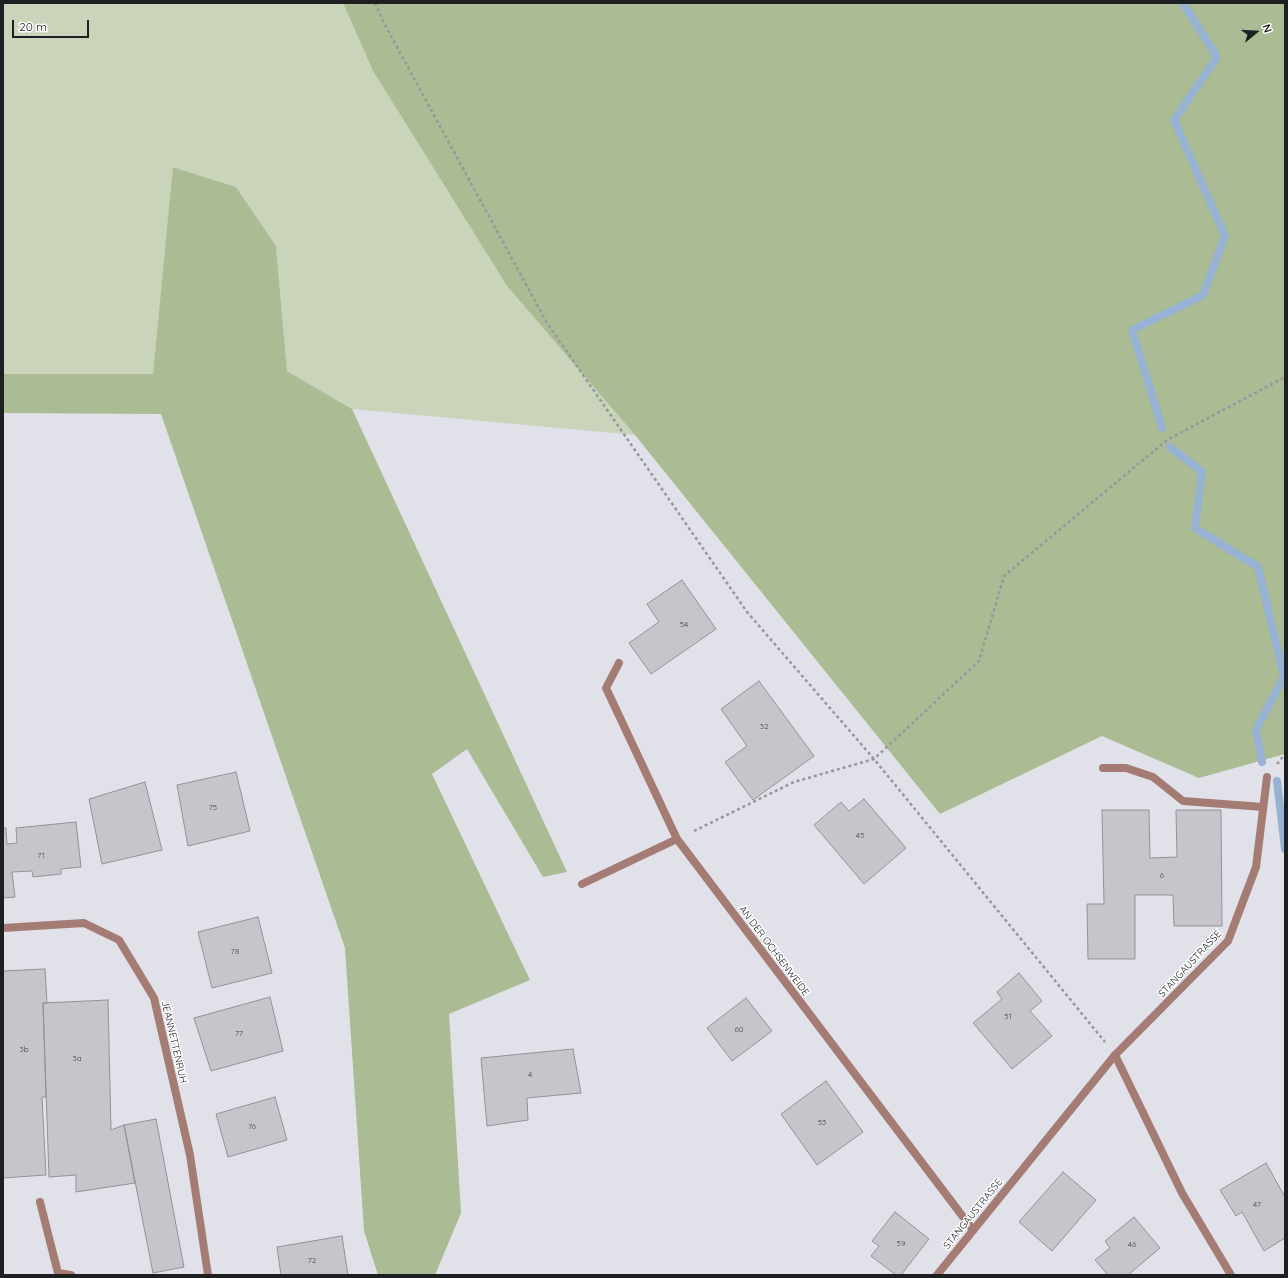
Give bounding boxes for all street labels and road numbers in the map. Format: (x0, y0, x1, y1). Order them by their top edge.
street label: AN DER OCHSENWEIDE (736, 904, 812, 998)
street label: STANGAUSTRASSE (1156, 928, 1224, 1000)
street label: JEANNETTENRUH (159, 1000, 189, 1084)
street label: STANGAUSTRASSE (941, 1176, 1005, 1252)

